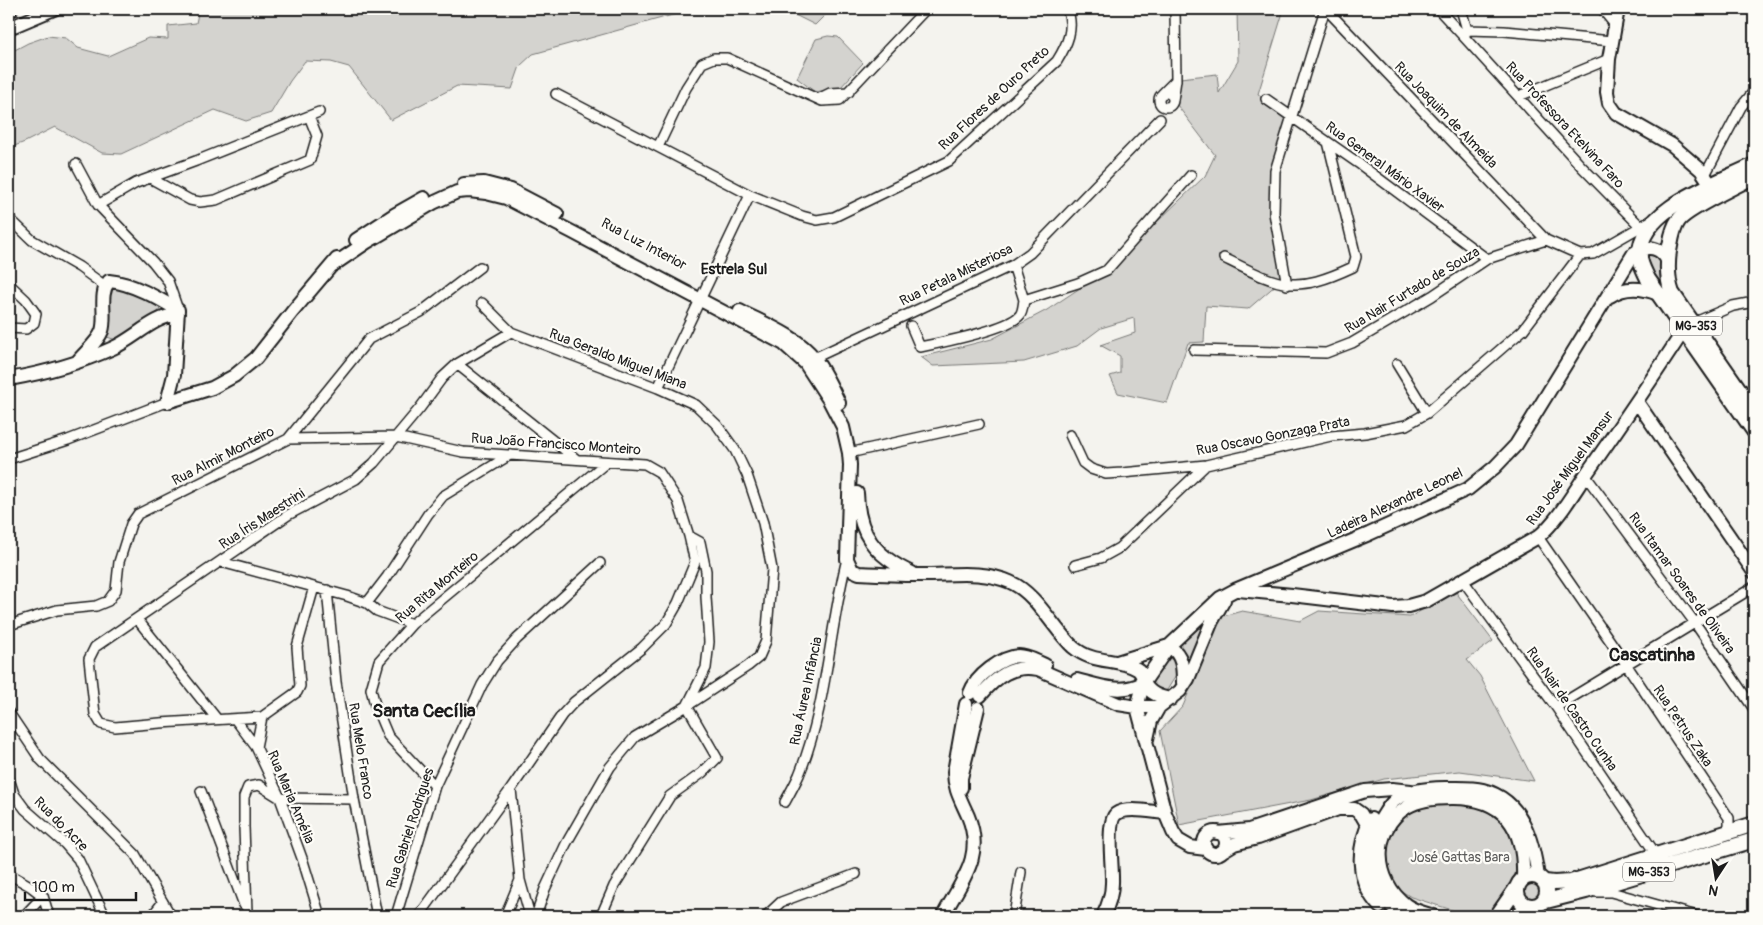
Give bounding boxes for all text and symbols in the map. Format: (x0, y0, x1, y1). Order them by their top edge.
street label: Rua Flores de Ouro Preto (935, 42, 1053, 154)
street label: Rua Joaquim de Almeida (1391, 58, 1501, 172)
street label: Rua Professora Etelvina Faro (1502, 58, 1628, 192)
street label: Rua General Mário Xavier (1322, 118, 1448, 216)
street label: Rua Luz Interior (598, 214, 690, 274)
street label: Rua Petala Misteriosa (897, 240, 1015, 310)
street label: Rua Nair Furtado de Souza (1341, 243, 1483, 337)
district label: Estrela Sul (701, 260, 767, 279)
road number: MG-353 (1670, 316, 1722, 336)
street label: Rua Geraldo Miguel Miana (547, 325, 689, 393)
street label: Rua José Miguel Mansur (1523, 407, 1617, 529)
street label: Rua Oscavo Gonzaga Prata (1195, 413, 1351, 459)
street label: Rua Almir Monteiro (169, 423, 277, 489)
street label: Rua João Francisco Monteiro (471, 430, 642, 458)
street label: Ladeira Alexandre Leonel (1325, 464, 1465, 542)
street label: Rua Íris Maestrini (215, 484, 308, 553)
street label: Rua Itamar Soares de Oliveira (1625, 509, 1739, 657)
street label: Rua Rita Monteiro (392, 547, 482, 627)
street label: Rua Áurea Infância (785, 635, 826, 747)
district label: Cascatinha (1609, 643, 1695, 667)
street label: Rua Nair de Castro Cunha (1523, 644, 1621, 774)
street label: Rua Petrus Zaka (1649, 682, 1717, 770)
district label: Santa Cecília (372, 699, 476, 723)
street label: Rua Melo Franco (345, 701, 377, 801)
street label: Rua Maria Amélia (264, 748, 318, 846)
street label: Rua Gabriel Rodrigues (383, 765, 438, 890)
street label: Rua do Acre (30, 793, 92, 855)
park label: José Gattas Bara (1410, 849, 1510, 866)
north arrow (1690, 852, 1740, 902)
road number: MG-353 (1623, 862, 1675, 882)
scale bar (25, 870, 136, 902)
text: 100 m (32, 878, 75, 897)
text: N (1707, 881, 1720, 900)

